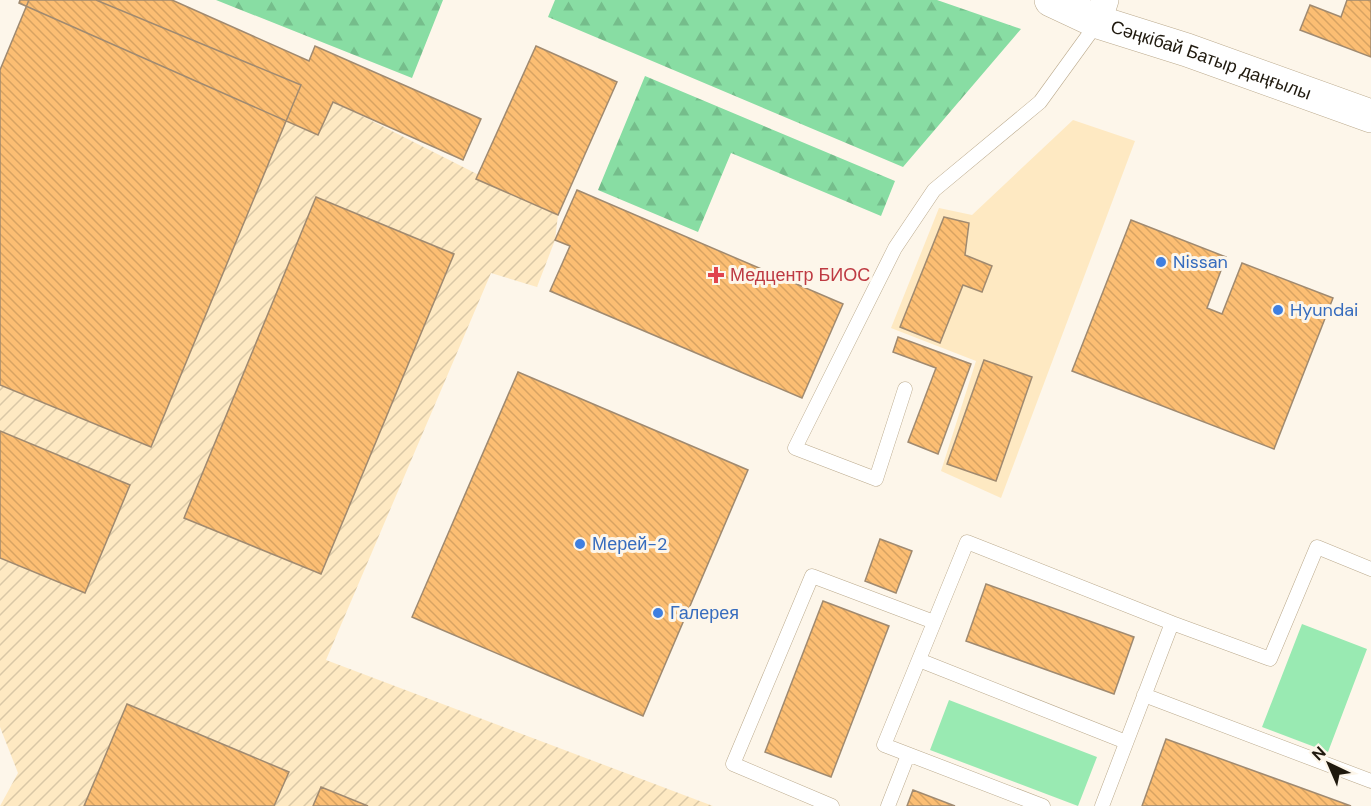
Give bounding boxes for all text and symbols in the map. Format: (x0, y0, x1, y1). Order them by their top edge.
street label: Сәңкібай Батыр даңғылы (1108, 15, 1314, 106)
place label: Nissan (1173, 250, 1228, 274)
marker: Nissan (1154, 255, 1168, 269)
place label: Медцентр БИОС (730, 263, 870, 287)
marker: Медцентр БИОС (707, 266, 725, 284)
place label: Hyundai (1290, 298, 1358, 322)
marker: Hyundai (1271, 303, 1285, 317)
place label: Мерей-2 (592, 532, 667, 556)
marker: Мерей-2 (573, 537, 587, 551)
place label: Галерея (670, 601, 739, 625)
marker: Галерея (651, 606, 665, 620)
north arrow (1299, 734, 1359, 794)
text: N (1307, 742, 1330, 765)

